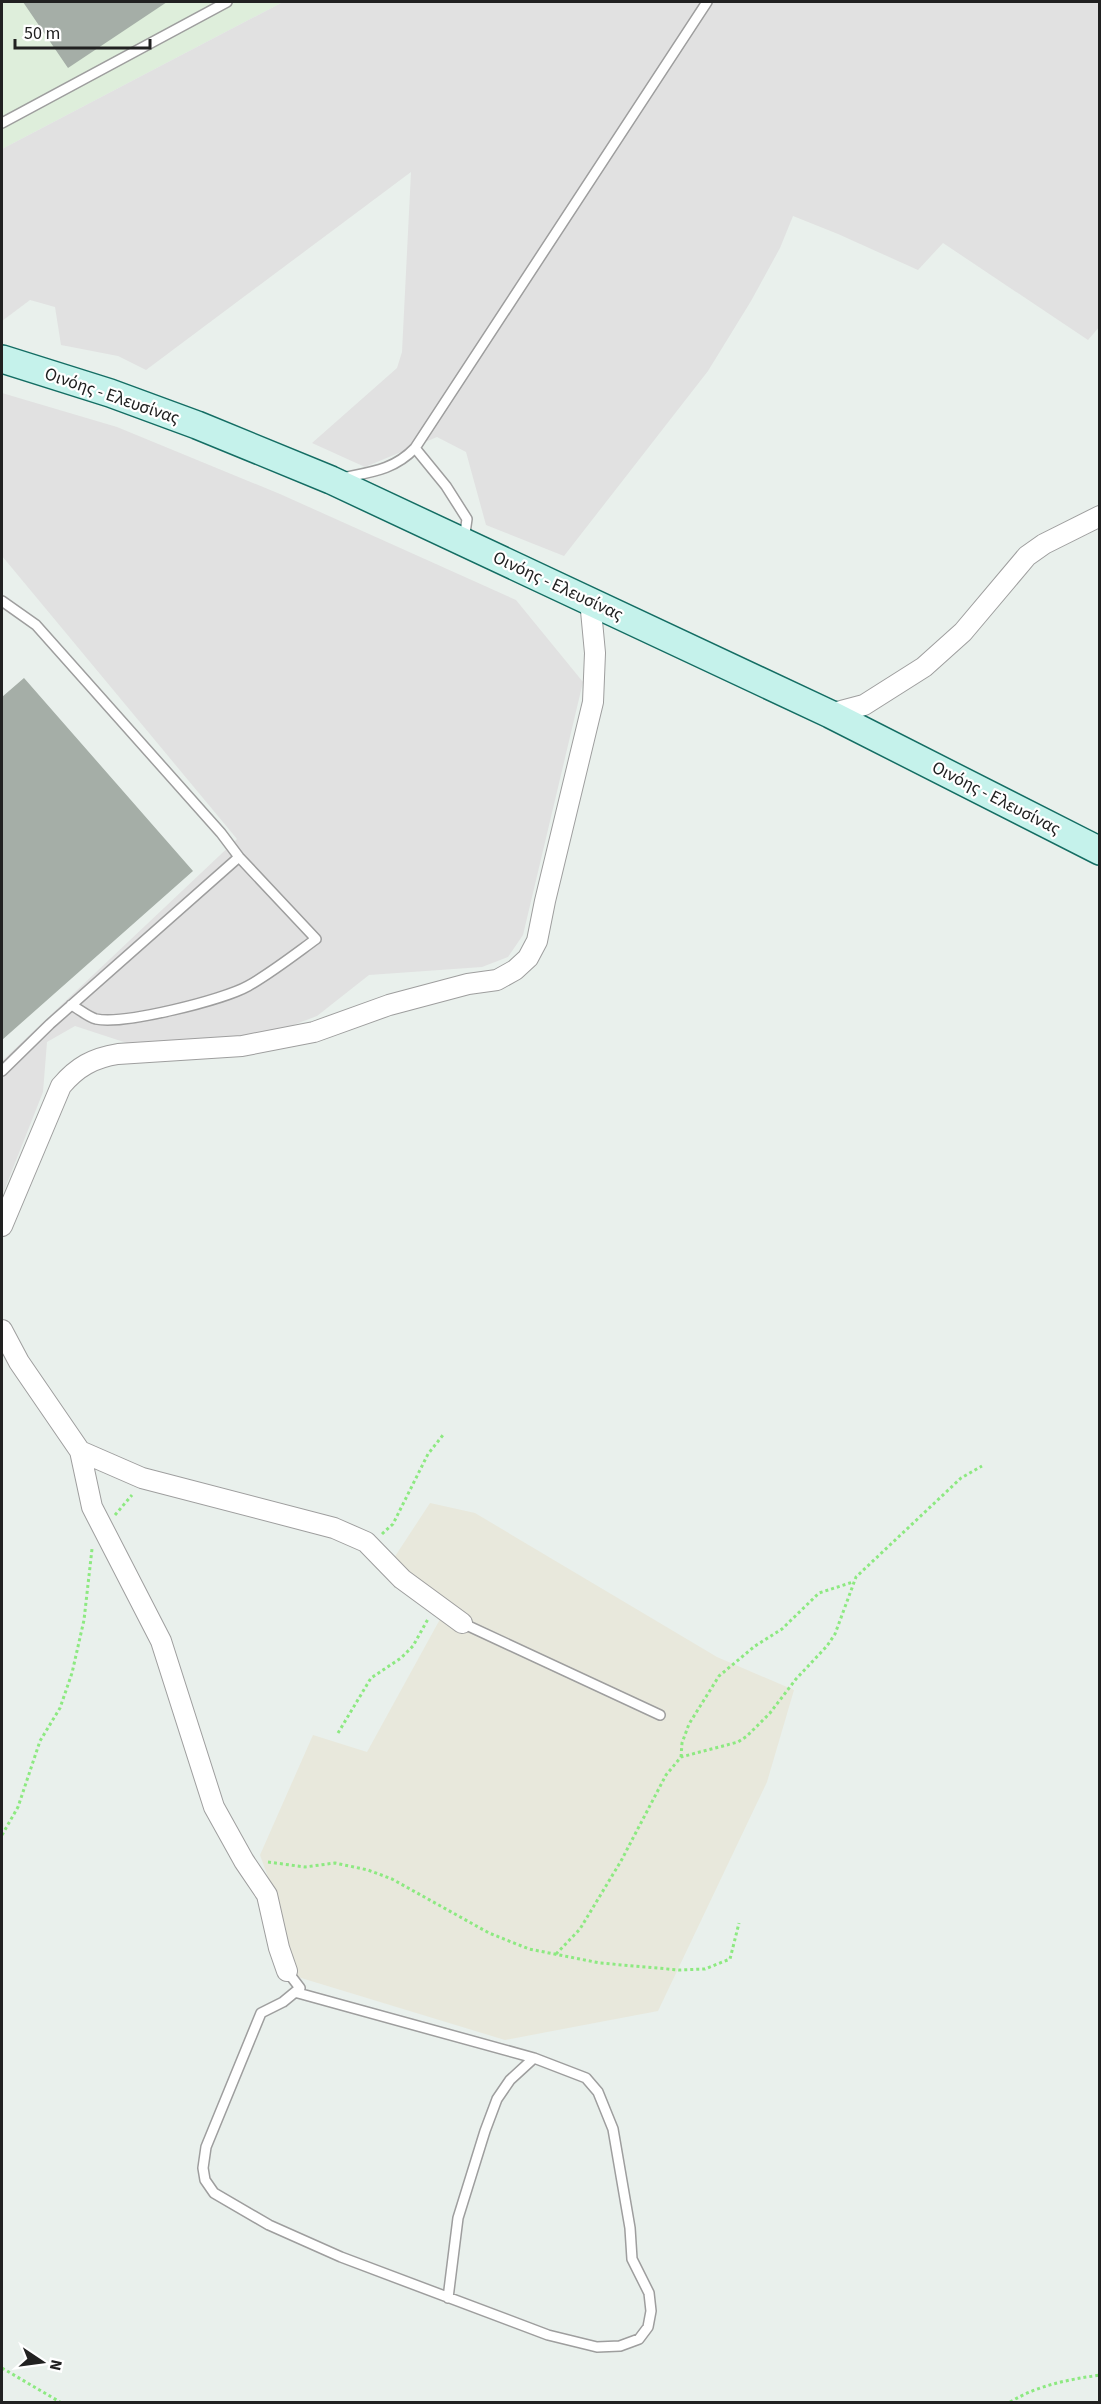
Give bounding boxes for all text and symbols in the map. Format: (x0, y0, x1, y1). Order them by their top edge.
scale bar (15, 12, 150, 50)
text: 50 m (24, 21, 60, 46)
street label: Οινόης - Ελευσίνας (41, 361, 183, 431)
street label: Οινόης - Ελευσίνας (489, 545, 627, 627)
street label: Οινόης - Ελευσίνας (927, 755, 1065, 841)
north arrow (12, 2332, 72, 2392)
text: N (44, 2357, 68, 2373)

